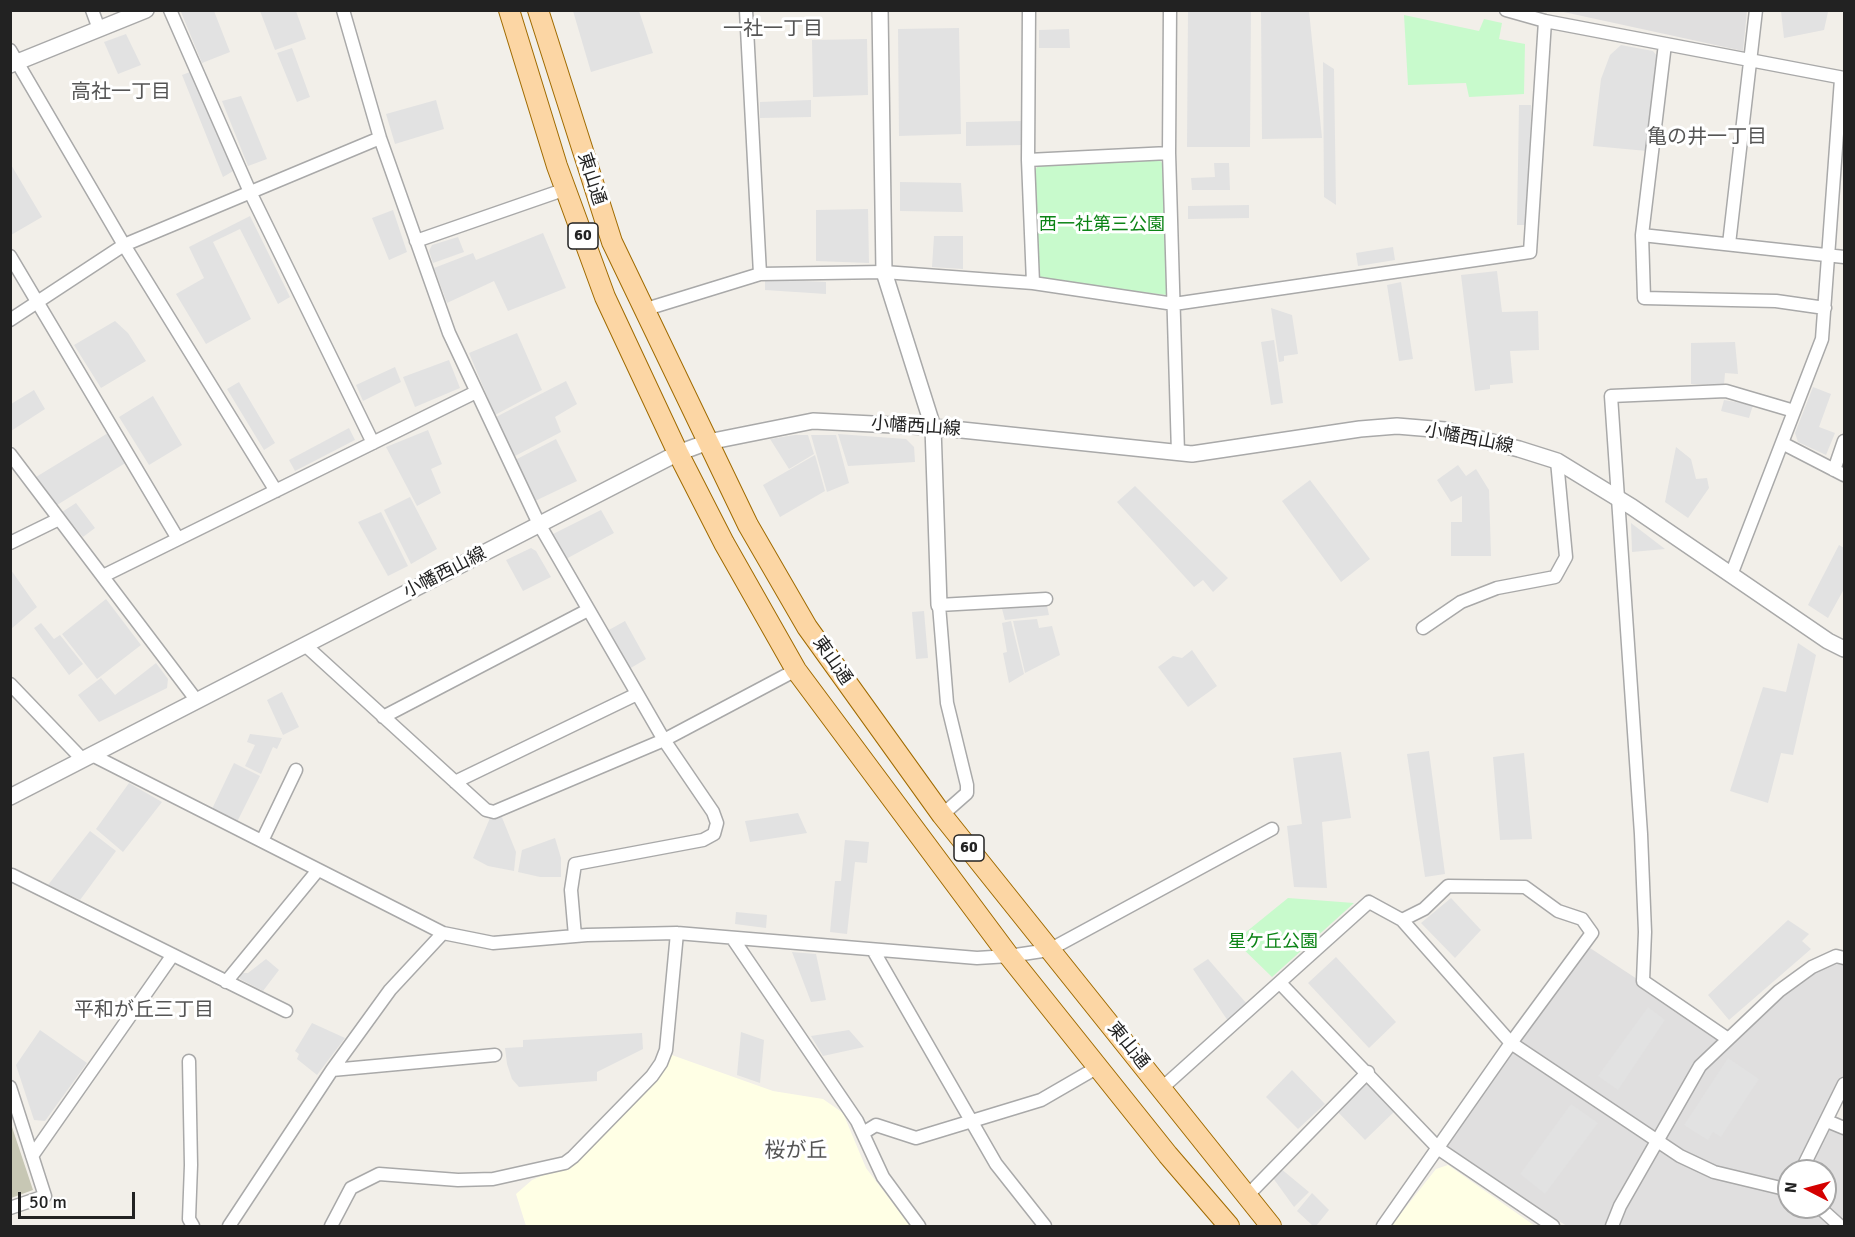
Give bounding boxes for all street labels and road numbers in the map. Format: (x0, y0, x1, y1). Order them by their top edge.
street label: 東山通 (572, 150, 610, 208)
road number: 60 (568, 223, 598, 249)
street label: 小幡西山線 (870, 413, 962, 441)
street label: 小幡西山線 (1423, 420, 1515, 458)
street label: 小幡西山線 (400, 543, 490, 603)
street label: 東山通 (808, 633, 856, 689)
road number: 60 (954, 835, 984, 861)
street label: 東山通 (1103, 1018, 1153, 1074)

